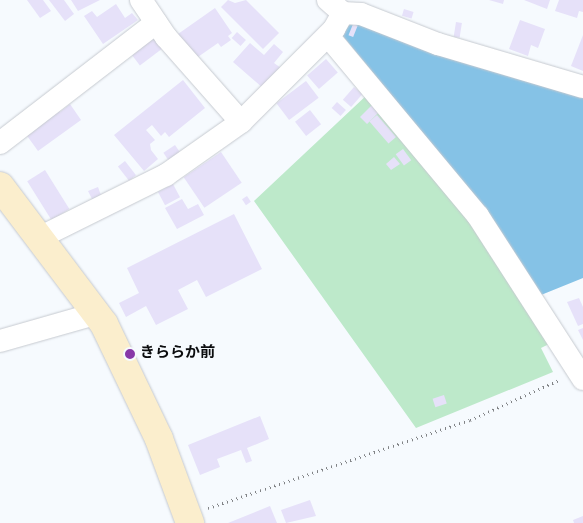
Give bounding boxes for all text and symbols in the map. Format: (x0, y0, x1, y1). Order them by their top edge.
place label: きららか前 (140, 345, 215, 363)
marker: きららか前 (124, 348, 136, 360)

